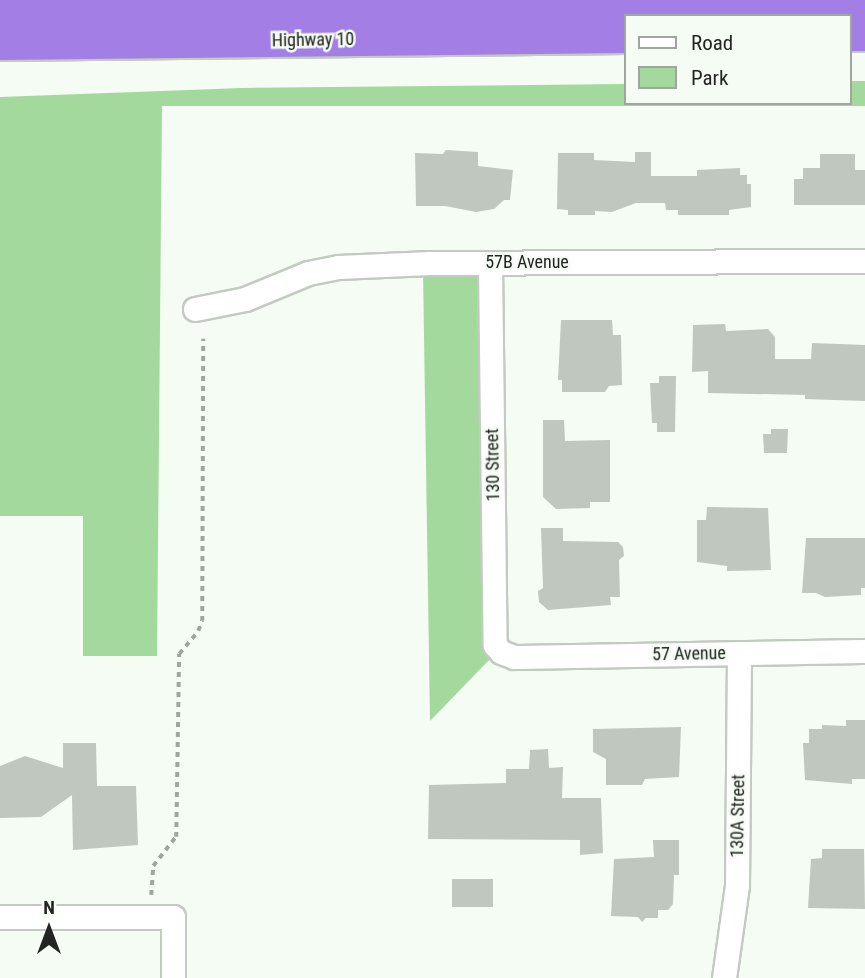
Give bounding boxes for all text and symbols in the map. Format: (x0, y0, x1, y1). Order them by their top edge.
legend (624, 14, 851, 105)
street label: Highway 10 (272, 28, 354, 52)
text: Road (691, 31, 733, 55)
text: Park (691, 66, 728, 90)
street label: 57B Avenue (485, 251, 569, 273)
street label: 130 Street (482, 428, 504, 502)
street label: 57 Avenue (652, 643, 726, 665)
street label: 130A Street (726, 774, 750, 858)
north arrow (14, 894, 84, 964)
text: N (43, 896, 55, 919)

